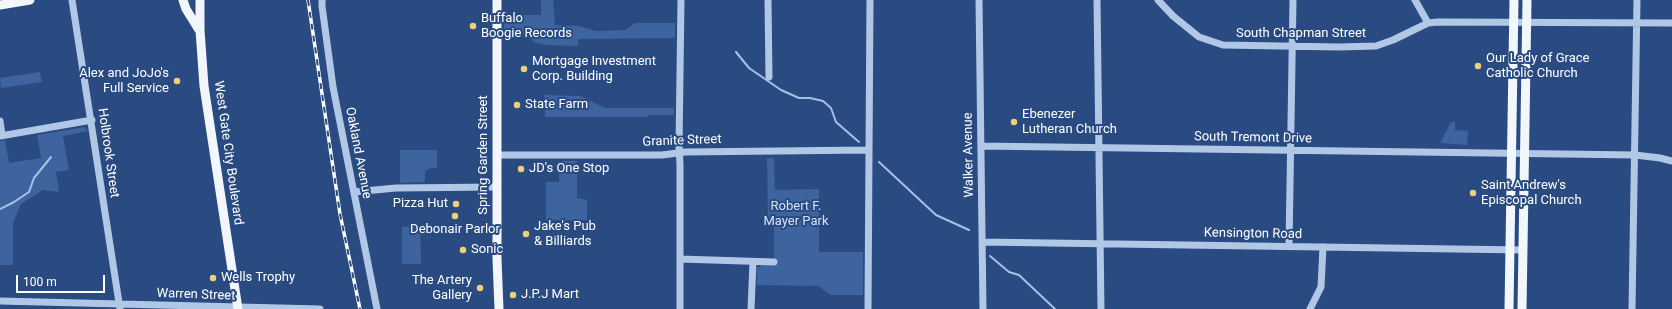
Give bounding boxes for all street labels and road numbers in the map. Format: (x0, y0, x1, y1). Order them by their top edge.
street label: South Chapman Street (1236, 26, 1366, 42)
street label: West Gate City Boulevard (210, 80, 246, 226)
street label: Spring Garden Street (476, 95, 492, 215)
street label: Oakland Avenue (341, 106, 375, 200)
street label: Holbrook Street (94, 107, 122, 199)
street label: Walker Avenue (960, 112, 978, 198)
street label: South Tremont Drive (1194, 129, 1312, 147)
street label: Granite Street (642, 132, 722, 150)
street label: Kensington Road (1204, 225, 1302, 243)
street label: Warren Street (156, 286, 236, 304)

